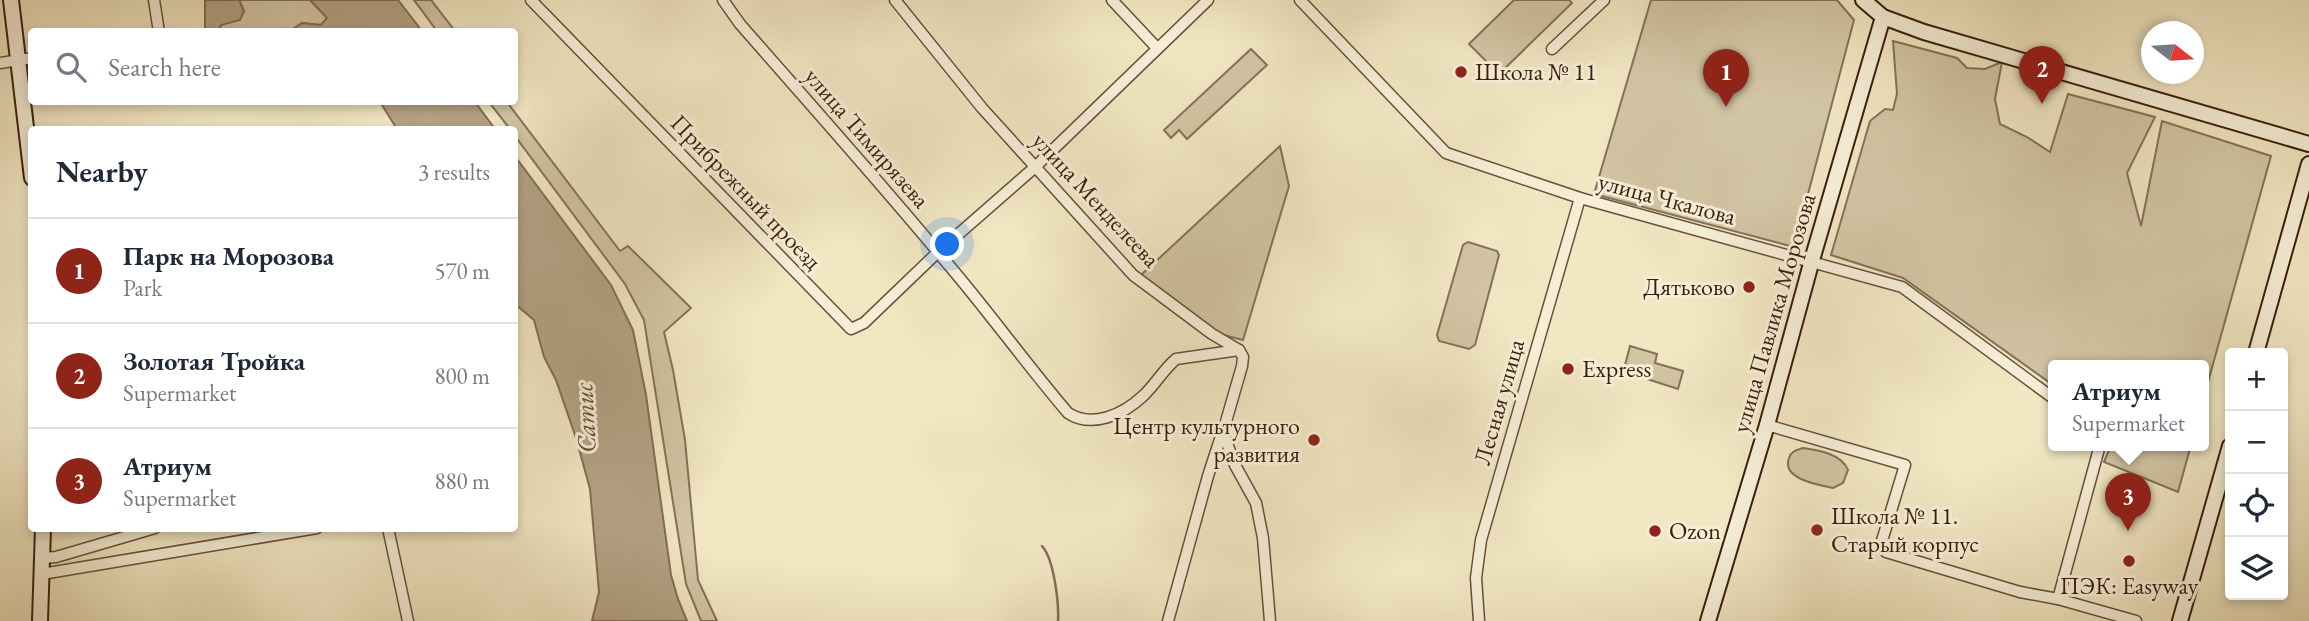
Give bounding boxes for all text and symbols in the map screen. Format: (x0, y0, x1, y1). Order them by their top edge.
north arrow (2141, 21, 2204, 84)
search box (28, 28, 518, 105)
pin: 2 (2019, 46, 2065, 104)
icon: search (52, 48, 90, 86)
pin: 1 (1703, 49, 1749, 107)
text: Search here (108, 50, 221, 84)
place label: Школа № 11 (1475, 56, 1597, 87)
street label: улица Тимирязева (798, 61, 937, 215)
marker: Школа № 11 (1453, 64, 1469, 80)
street label: Прибрежный проезд (664, 107, 829, 276)
street label: улица Менделеева (1026, 125, 1167, 274)
text: Nearby (56, 152, 148, 191)
text: 3 results (418, 157, 490, 187)
street label: улица Чкалова (1595, 165, 1740, 232)
street label: улица Павлика Морозова (1724, 189, 1823, 436)
your location (930, 227, 964, 261)
text: Парк на Морозова (123, 239, 334, 273)
text: 1 (73, 256, 85, 286)
text: 570 m (434, 256, 490, 286)
place label: Дятьково (1643, 271, 1735, 302)
text: Park (123, 273, 162, 303)
marker: Дятьково (1741, 279, 1757, 295)
street label: Лесная улица (1466, 335, 1531, 468)
text: Золотая Тройка (123, 344, 305, 378)
map controls (2225, 348, 2288, 600)
button: + (2225, 348, 2288, 411)
place label: Express (1582, 353, 1651, 384)
popup (2048, 360, 2209, 451)
text: 2 (73, 361, 85, 391)
text: 800 m (434, 361, 490, 391)
marker: Express (1560, 361, 1576, 377)
text: Атриум (2072, 374, 2161, 408)
text: Supermarket (123, 378, 236, 408)
water label: Сатис (566, 381, 604, 454)
text: Supermarket (2072, 408, 2185, 438)
place label: Центр культурного развития (1113, 410, 1300, 469)
button: − (2225, 411, 2288, 474)
marker: Центр культурного развития (1306, 432, 1322, 448)
text: Атриум (123, 449, 212, 483)
text: 3 (73, 466, 85, 496)
text: 880 m (434, 466, 490, 496)
pin: 3 (2105, 473, 2151, 531)
button: locate (2225, 474, 2288, 537)
text: Supermarket (123, 483, 236, 513)
place label: Школа № 11. Старый корпус (1831, 500, 1979, 559)
place label: Ozon (1669, 515, 1721, 546)
marker: Школа № 11. Старый корпус (1809, 522, 1825, 538)
marker: Ozon (1647, 523, 1663, 539)
button: layers (2225, 537, 2288, 600)
marker: ПЭК: Easyway (2121, 553, 2137, 569)
place label: ПЭК: Easyway (2060, 570, 2199, 601)

